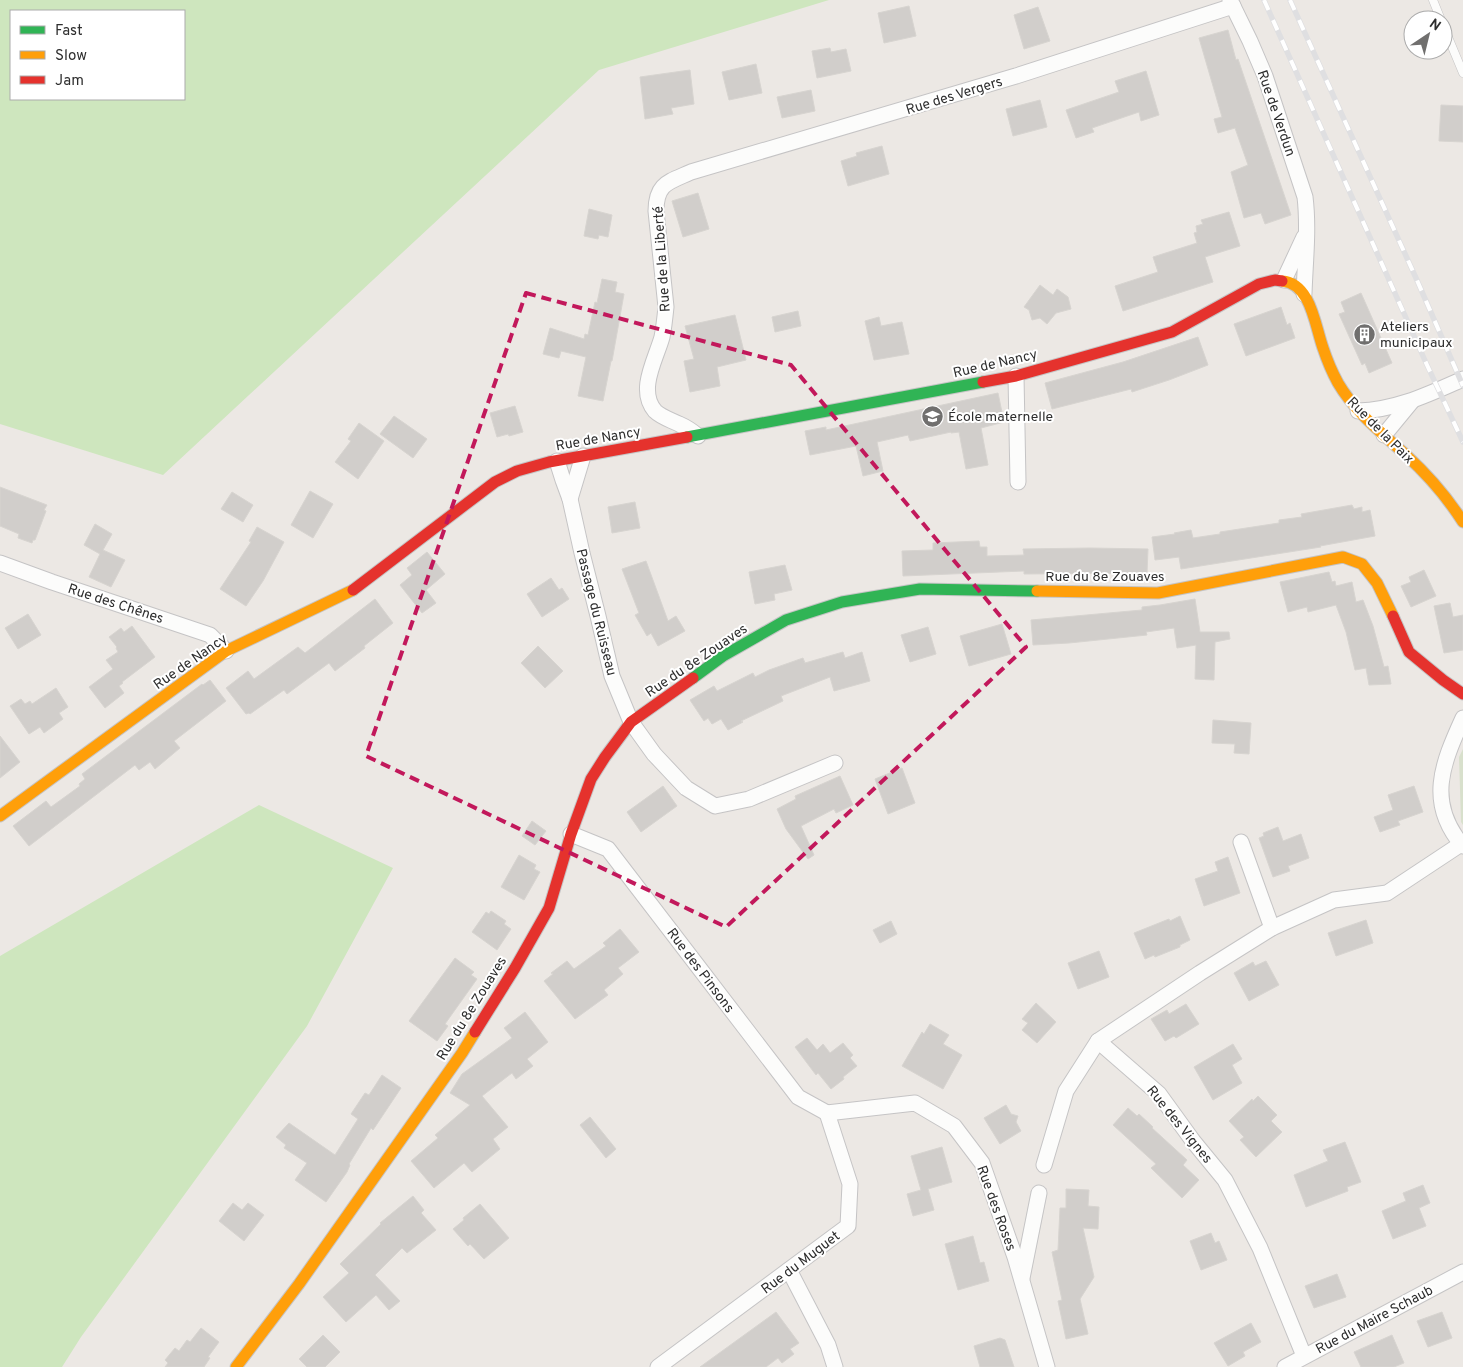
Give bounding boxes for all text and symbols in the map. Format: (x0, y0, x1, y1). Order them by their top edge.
legend (10, 10, 185, 100)
north arrow (1403, 10, 1453, 60)
text: N (1426, 16, 1444, 35)
text: Fast (55, 22, 83, 41)
text: Slow (55, 47, 87, 66)
street label: Rue de Verdun (1253, 68, 1298, 159)
text: Jam (55, 72, 84, 91)
street label: Rue des Vergers (904, 74, 1005, 119)
street label: Rue de la Liberté (650, 205, 675, 312)
place label: Ateliers municipaux (1380, 319, 1453, 352)
building icon: Ateliers municipaux (1352, 322, 1376, 346)
street label: Rue de Nancy (951, 346, 1039, 382)
street label: Rue de la Paix (1343, 394, 1417, 468)
school or university icon: École maternelle (920, 404, 944, 428)
place label: École maternelle (948, 408, 1053, 426)
street label: Rue de Nancy (554, 424, 642, 455)
street label: Passage du Ruisseau (572, 547, 620, 678)
street label: Rue du 8e Zouaves (1045, 569, 1165, 586)
street label: Rue des Chênes (66, 581, 166, 628)
street label: Rue du 8e Zouaves (643, 621, 751, 702)
street label: Rue de Nancy (151, 631, 231, 694)
street label: Rue des Pinsons (662, 925, 737, 1017)
street label: Rue du 8e Zouaves (433, 954, 511, 1064)
street label: Rue des Vignes (1142, 1083, 1215, 1167)
street label: Rue des Roses (972, 1163, 1019, 1254)
street label: Rue du Muguet (758, 1228, 844, 1298)
street label: Rue du Maire Schaub (1313, 1282, 1436, 1358)

